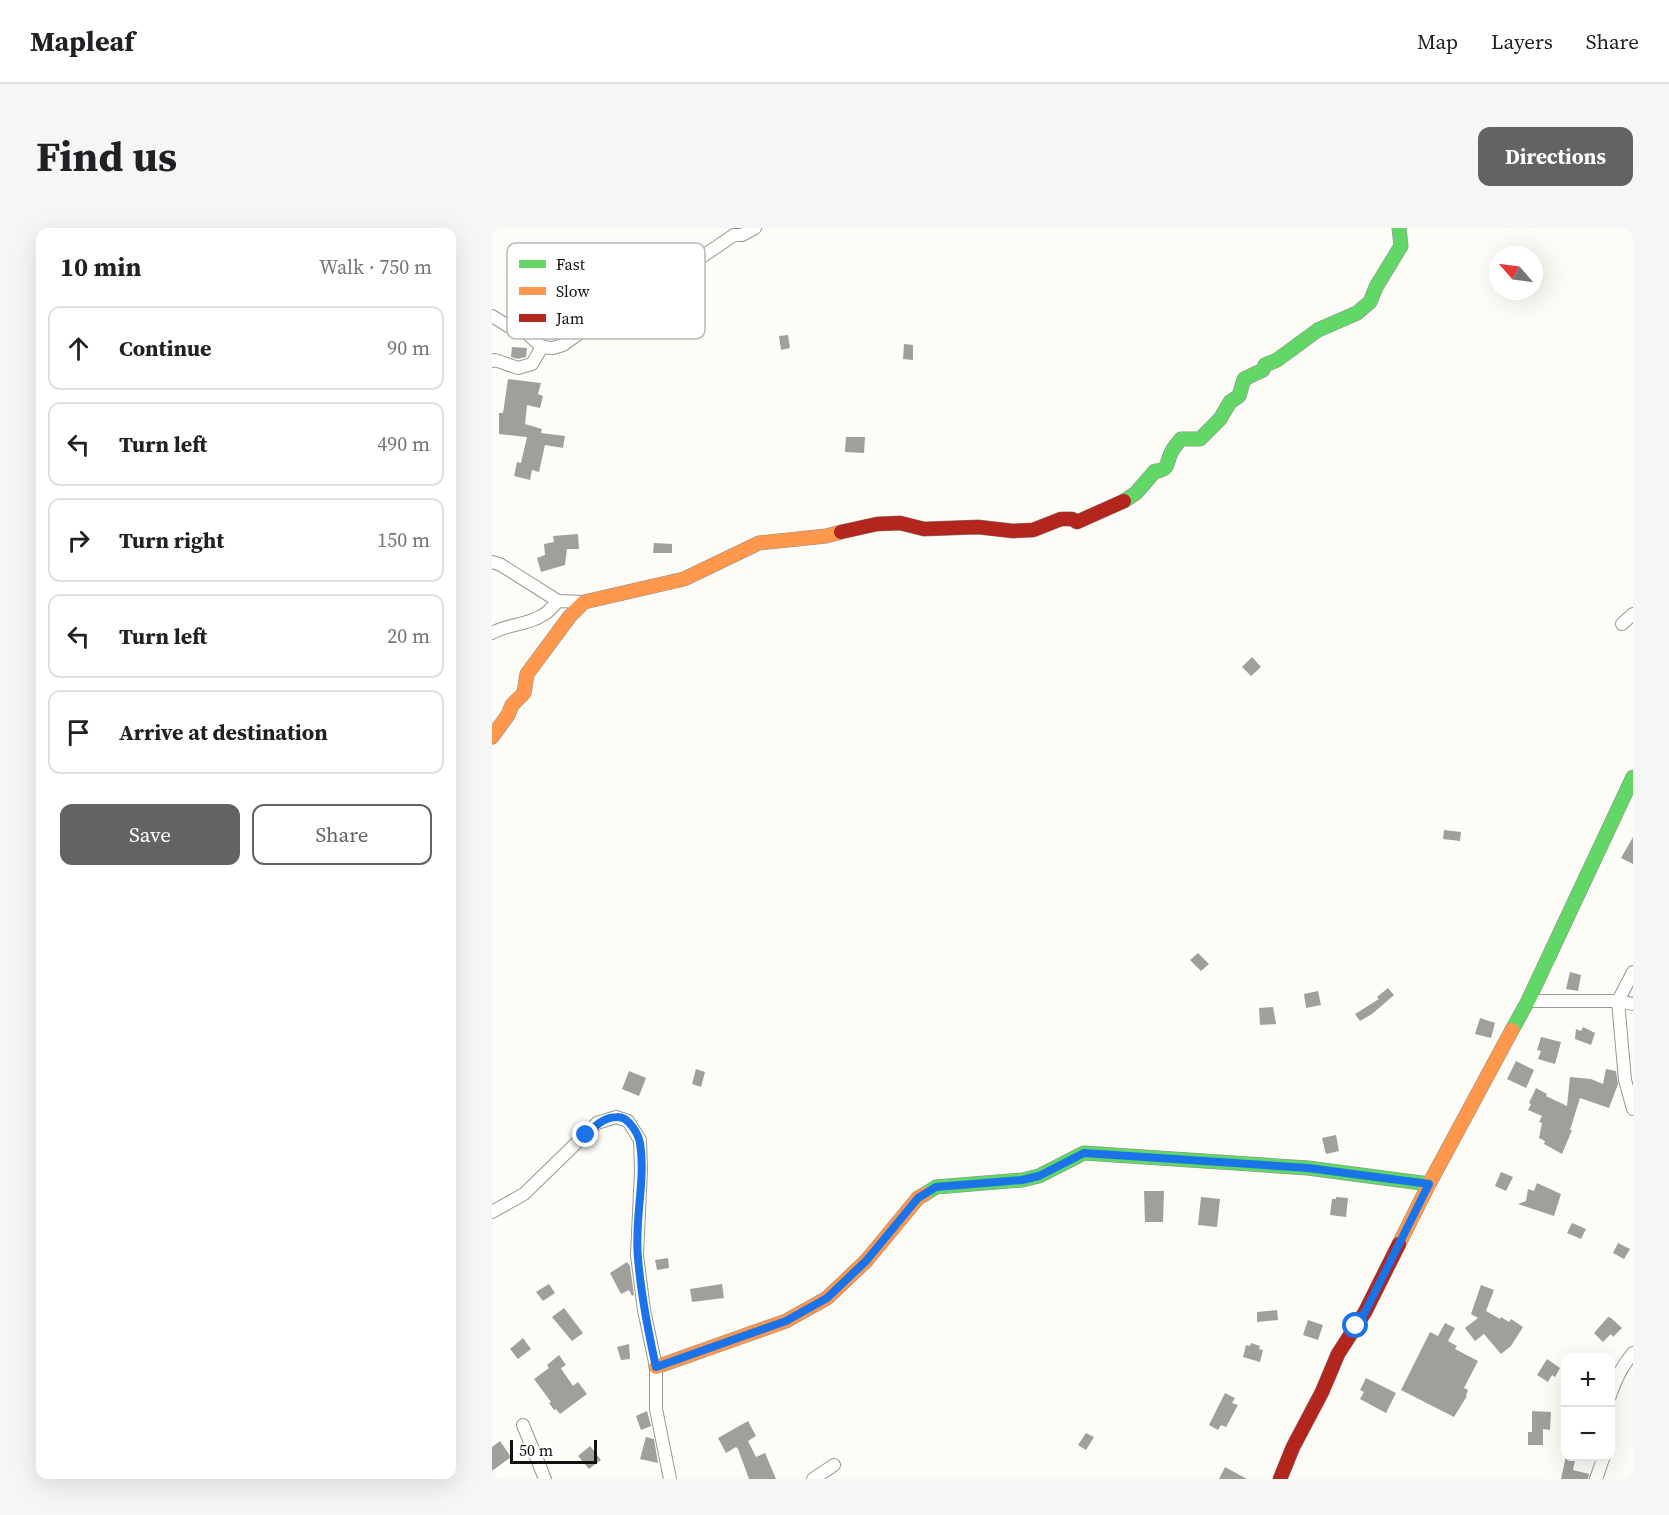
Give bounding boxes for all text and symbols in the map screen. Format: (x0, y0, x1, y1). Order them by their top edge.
text: Mapleaf (30, 22, 134, 60)
text: Map (1417, 27, 1458, 56)
text: Layers (1491, 27, 1553, 56)
text: Share (1586, 27, 1639, 56)
text: Find us (36, 127, 177, 185)
button: Directions (1478, 127, 1633, 186)
legend (507, 243, 705, 339)
north arrow (1489, 246, 1543, 300)
text: 10 min (60, 249, 142, 285)
text: Walk · 750 m (319, 253, 432, 281)
text: Fast (556, 253, 586, 275)
text: Slow (556, 280, 591, 302)
text: Jam (555, 307, 584, 329)
icon: ahead (62, 332, 95, 365)
text: Continue (119, 333, 212, 363)
text: 90 m (387, 334, 430, 362)
icon: left (62, 428, 95, 461)
text: Turn left (119, 429, 207, 459)
text: 490 m (377, 430, 430, 458)
icon: right (62, 524, 95, 557)
text: Turn right (119, 525, 224, 555)
text: 150 m (377, 526, 430, 554)
icon: left (62, 620, 95, 653)
text: Turn left (119, 621, 207, 651)
text: 20 m (387, 622, 430, 650)
icon: arrive (62, 716, 95, 749)
text: Arrive at destination (119, 717, 328, 747)
button: Save (60, 804, 240, 865)
button: Share (252, 804, 432, 865)
route end (572, 1121, 598, 1147)
route start (1342, 1312, 1368, 1338)
map controls (1561, 1353, 1615, 1461)
button: + (1561, 1353, 1615, 1407)
button: − (1561, 1407, 1615, 1461)
scale bar (510, 1437, 597, 1464)
text: 50 m (519, 1439, 553, 1461)

